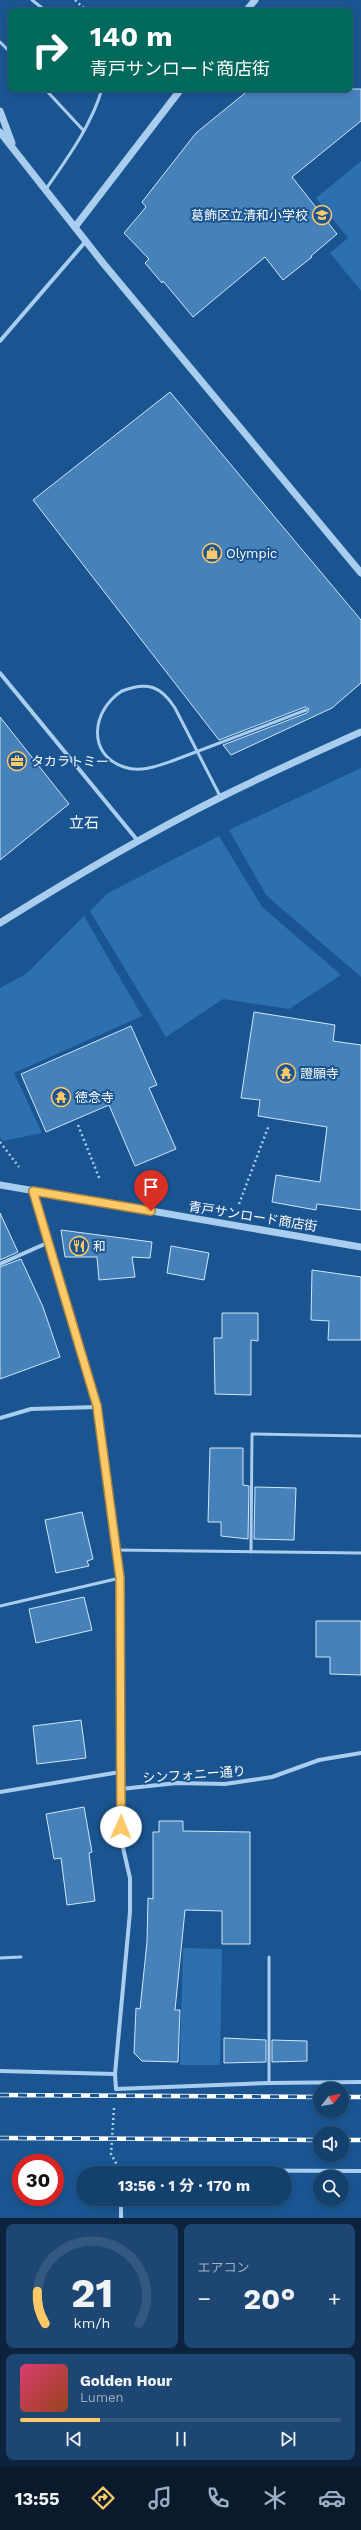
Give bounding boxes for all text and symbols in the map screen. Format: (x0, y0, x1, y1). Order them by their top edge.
text: 140 m (90, 20, 173, 53)
icon: right (24, 24, 76, 76)
text: 青戸サンロード商店街 (90, 58, 270, 79)
school or university icon: 葛飾区立清和小学校 (311, 204, 333, 226)
place label: 葛飾区立清和小学校 (191, 208, 308, 223)
shop icon: Olympic (201, 542, 223, 564)
place label: Olympic (226, 546, 277, 561)
office icon: タカラトミー (6, 750, 28, 772)
place label: タカラトミー (31, 754, 109, 769)
district label: 立石 (69, 814, 99, 832)
temple icon: 證願寺 (275, 1062, 297, 1084)
place label: 證願寺 (300, 1066, 339, 1081)
temple icon: 徳念寺 (50, 1086, 72, 1108)
place label: 徳念寺 (75, 1090, 114, 1105)
pin (134, 1170, 168, 1211)
icon: arrive (140, 1176, 162, 1198)
street label: 青戸サンロード商店街 (188, 1199, 318, 1234)
restaurant icon: 和 (68, 1235, 90, 1257)
place label: 和 (93, 1239, 106, 1254)
street label: シンフォニー通り (142, 1763, 246, 1786)
position arrow (100, 1806, 142, 1848)
north arrow (313, 2082, 349, 2118)
map controls (313, 2082, 349, 2206)
button: sound (313, 2126, 349, 2162)
speed limit sign: 30 (12, 2154, 64, 2206)
button: search (313, 2170, 349, 2206)
text: 13:56 · 1 分 · 170 m (118, 2177, 250, 2195)
text: エアコン (198, 2260, 250, 2275)
text: 21 (70, 2268, 113, 2317)
text: 20° (243, 2281, 295, 2316)
text: − (198, 2286, 211, 2311)
text: + (328, 2286, 341, 2311)
text: km/h (73, 2315, 110, 2331)
text: Golden Hour (80, 2372, 172, 2390)
text: Lumen (80, 2390, 124, 2405)
icon: previous (63, 2428, 85, 2450)
icon: pause (170, 2428, 192, 2450)
icon: next (277, 2428, 299, 2450)
icon: directions (89, 2484, 117, 2512)
icon: music (146, 2484, 174, 2512)
icon: phone (204, 2484, 232, 2512)
icon: climate (261, 2484, 289, 2512)
icon: car (318, 2484, 346, 2512)
text: 13:55 (15, 2488, 60, 2509)

